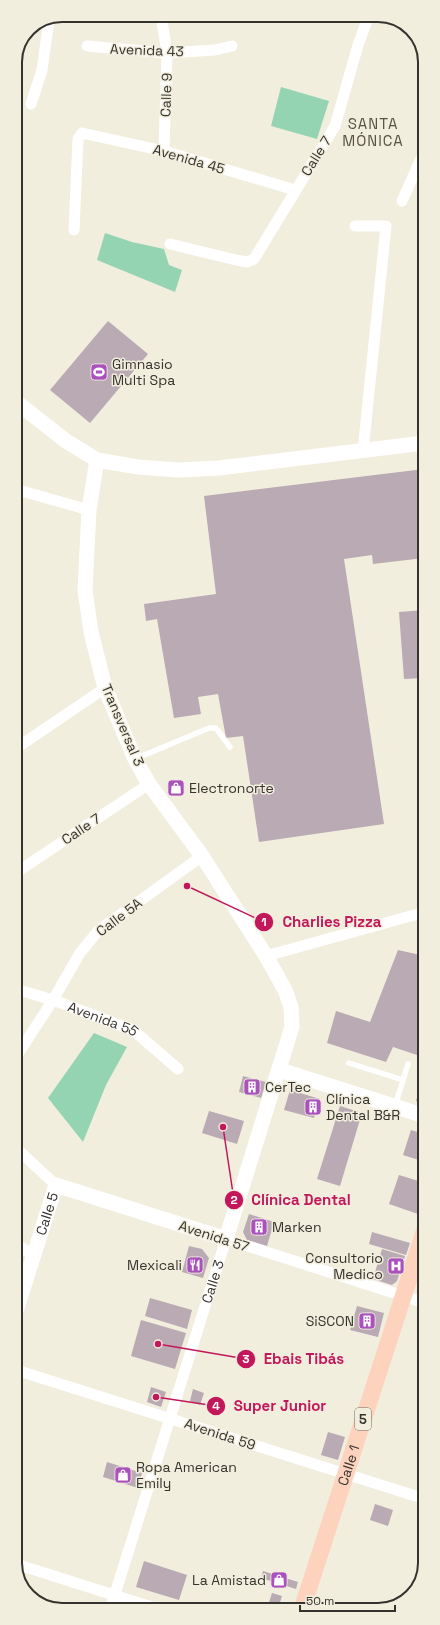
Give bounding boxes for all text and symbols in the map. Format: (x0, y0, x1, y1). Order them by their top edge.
street label: Avenida 43 (110, 40, 184, 60)
street label: Calle 9 (156, 73, 176, 117)
district label: SANTA MÓNICA (342, 114, 404, 150)
street label: Calle 7 (297, 133, 335, 179)
street label: Avenida 45 (151, 140, 227, 178)
place label: Gimnasio Multi Spa (112, 355, 175, 389)
sports icon: Gimnasio Multi Spa (89, 362, 109, 382)
street label: Transversal 3 (98, 681, 148, 769)
shop icon: Electronorte (166, 778, 186, 798)
place label: Electronorte (189, 779, 274, 797)
street label: Calle 7 (58, 809, 104, 849)
street label: Calle 5A (92, 894, 146, 940)
callout: Charlies Pizza (254, 908, 389, 935)
text: Charlies Pizza (282, 912, 382, 931)
text: 1 (261, 914, 267, 930)
street label: Avenida 55 (65, 997, 143, 1040)
building icon: CerTec (242, 1077, 262, 1097)
place label: CerTec (265, 1078, 311, 1096)
place label: Clínica Dental B&R (326, 1090, 400, 1124)
building icon: Clínica Dental B&R (303, 1097, 323, 1117)
callout: Clínica Dental (224, 1186, 359, 1213)
street label: Calle 5 (32, 1190, 62, 1238)
text: Clínica Dental (251, 1190, 351, 1209)
text: 2 (230, 1192, 238, 1208)
street label: Avenida 57 (177, 1216, 252, 1256)
building icon: Marken (249, 1217, 269, 1237)
place label: Marken (272, 1218, 321, 1236)
place label: Consultorio Medico (305, 1249, 383, 1283)
restaurant icon: Mexicali (185, 1255, 205, 1275)
place label: Mexicali (127, 1256, 182, 1274)
hospital icon: Consultorio Medico (386, 1256, 406, 1276)
street label: Calle 3 (197, 1258, 228, 1306)
building icon: SiSCON (357, 1311, 377, 1331)
place label: SiSCON (306, 1312, 354, 1330)
callout: Ebais Tibás (236, 1345, 353, 1372)
text: Ebais Tibás (264, 1349, 344, 1368)
text: 3 (242, 1351, 250, 1367)
callout: Super Junior (206, 1393, 334, 1420)
text: Super Junior (234, 1396, 326, 1415)
text: 4 (212, 1398, 220, 1414)
road number: 5 (355, 1408, 371, 1430)
street label: Avenida 59 (182, 1414, 258, 1454)
street label: Calle 1 (334, 1443, 363, 1488)
place label: Ropa American Emily (136, 1458, 237, 1492)
shop icon: Ropa American Emily (113, 1465, 133, 1485)
shop icon: La Amistad (269, 1570, 289, 1590)
place label: La Amistad (192, 1571, 266, 1589)
scale bar (300, 1587, 395, 1613)
text: 50 m (306, 1593, 334, 1609)

